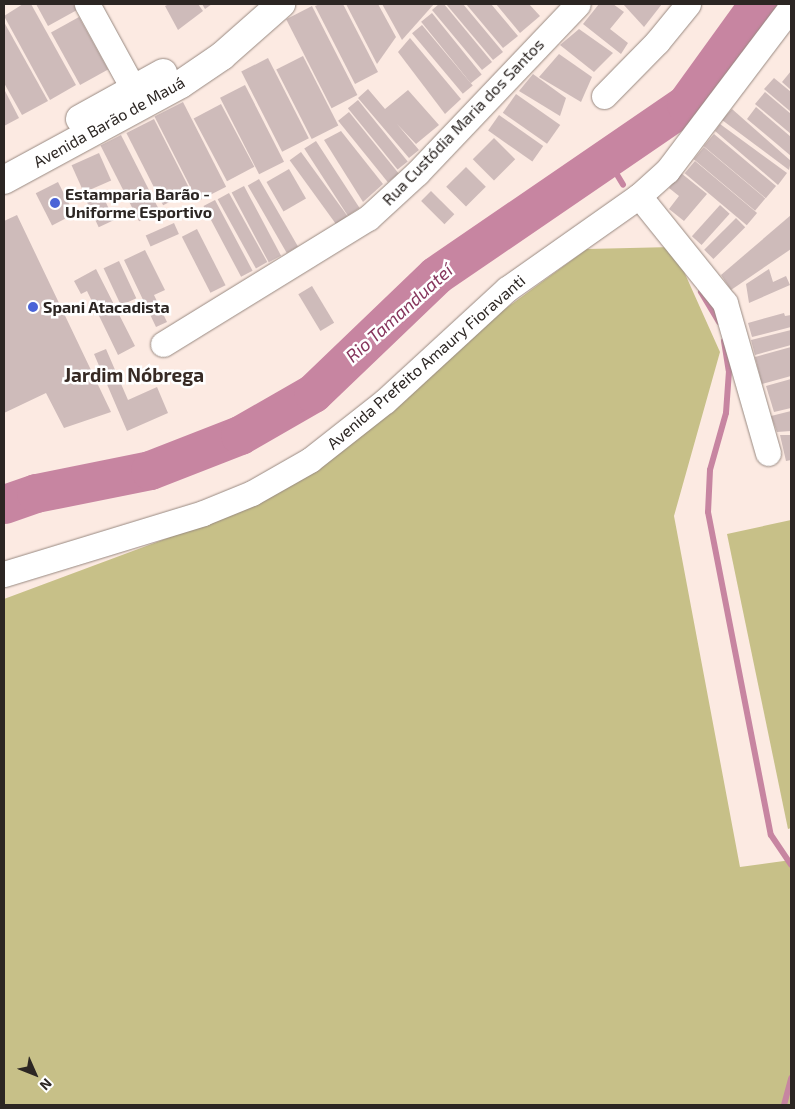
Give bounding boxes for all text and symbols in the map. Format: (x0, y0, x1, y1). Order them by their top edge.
street label: Rua Custódia Maria dos Santos (378, 35, 548, 209)
street label: Avenida Barão de Mauá (30, 72, 188, 172)
place label: Estamparia Barão - Uniforme Esportivo (65, 184, 212, 222)
marker: Estamparia Barão - Uniforme Esportivo (49, 197, 61, 209)
water label: Rio Tamanduateí (341, 259, 457, 367)
street label: Avenida Prefeito Amaury Fioravanti (323, 271, 529, 453)
place label: Spani Atacadista (43, 297, 170, 317)
marker: Spani Atacadista (27, 301, 39, 313)
district label: Jardim Nóbrega (64, 364, 204, 386)
north arrow (10, 1049, 60, 1099)
text: N (37, 1075, 56, 1094)

